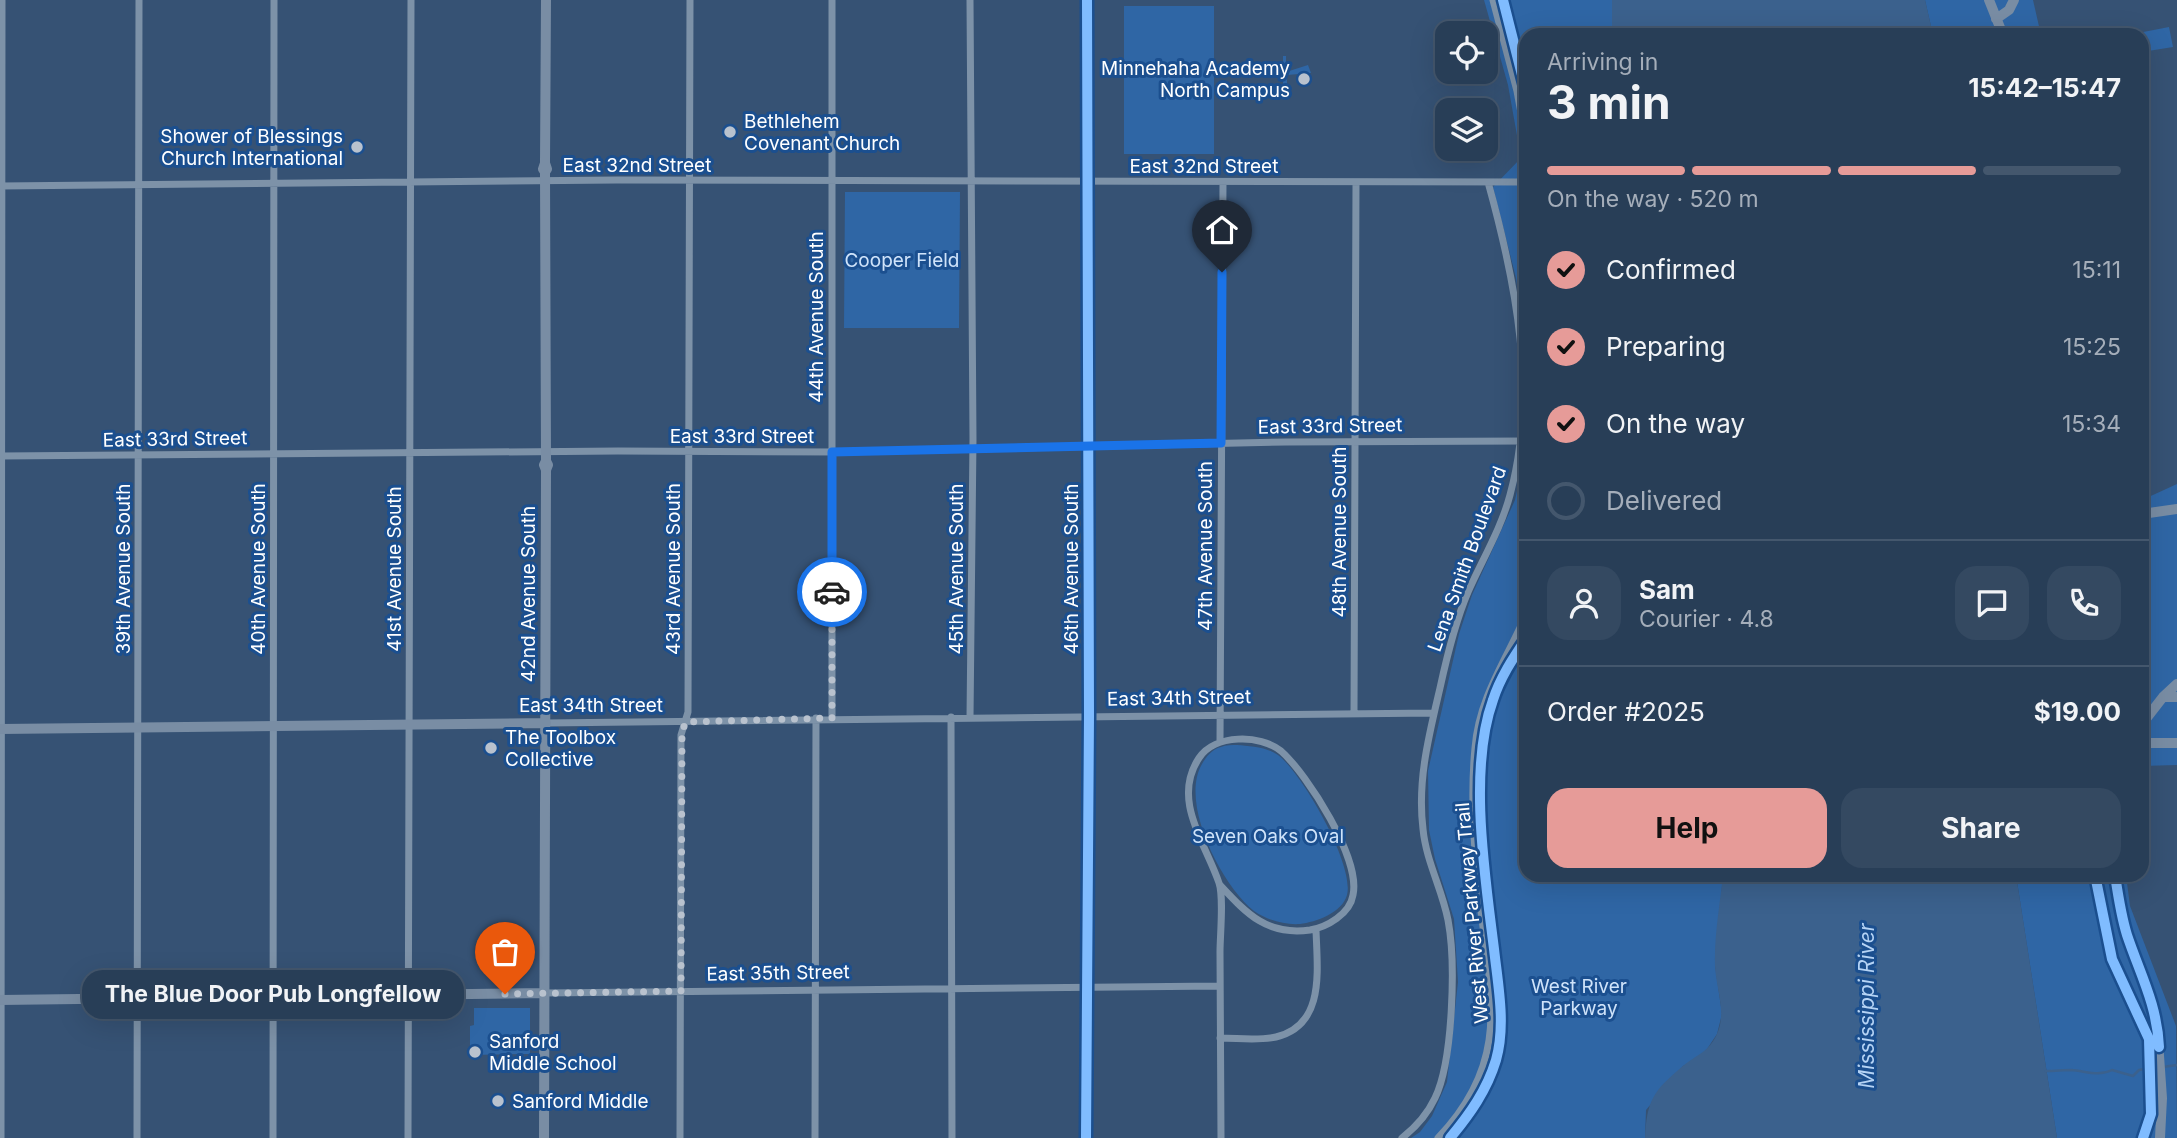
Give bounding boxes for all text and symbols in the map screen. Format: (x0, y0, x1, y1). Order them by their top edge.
map controls (1435, 21, 1498, 161)
button: locate (1435, 21, 1498, 84)
text: Arriving in (1547, 48, 1658, 76)
place label: Minnehaha Academy North Campus (1101, 57, 1290, 102)
marker: Minnehaha Academy North Campus (1296, 71, 1312, 87)
text: 15:42–15:47 (1968, 72, 2121, 103)
text: 3 min (1547, 74, 1671, 130)
button: layers (1435, 98, 1498, 161)
place label: Bethlehem Covenant Church (744, 110, 900, 155)
marker: Bethlehem Covenant Church (722, 124, 738, 140)
place label: Shower of Blessings Church International (160, 125, 343, 170)
marker: Shower of Blessings Church International (349, 139, 365, 155)
street label: East 32nd Street (563, 154, 711, 177)
street label: East 32nd Street (1130, 155, 1278, 178)
text: On the way · 520 m (1547, 185, 1759, 213)
pin (1192, 200, 1252, 272)
icon: home (1203, 211, 1241, 249)
street label: 44th Avenue South (805, 231, 828, 403)
park label: Cooper Field (844, 249, 960, 272)
icon: check (1547, 251, 1585, 289)
text: Confirmed (1606, 254, 1736, 285)
text: 15:11 (2072, 256, 2121, 284)
icon: check (1547, 328, 1585, 366)
text: Preparing (1606, 331, 1726, 362)
text: 15:25 (2063, 333, 2121, 361)
icon: check (1547, 405, 1585, 443)
text: On the way (1606, 408, 1745, 439)
text: 15:34 (2062, 410, 2121, 438)
street label: East 33rd Street (1258, 413, 1402, 439)
street label: East 33rd Street (670, 425, 814, 448)
street label: East 33rd Street (103, 426, 247, 452)
street label: 48th Avenue South (1328, 446, 1351, 618)
street label: 47th Avenue South (1194, 461, 1217, 631)
street label: Lena Smith Boulevard (1423, 463, 1511, 655)
street label: 40th Avenue South (247, 483, 270, 655)
street label: 43rd Avenue South (662, 483, 685, 655)
street label: 46th Avenue South (1060, 483, 1083, 655)
street label: 39th Avenue South (112, 484, 135, 654)
street label: 45th Avenue South (945, 484, 968, 654)
text: Delivered (1606, 485, 1722, 516)
street label: 41st Avenue South (383, 486, 406, 652)
street label: 42nd Avenue South (517, 506, 540, 682)
courier (797, 557, 867, 627)
button: person (1547, 566, 1621, 640)
button: chat (1955, 566, 2029, 640)
button: phone (2047, 566, 2121, 640)
icon: car (813, 573, 851, 611)
text: Sam (1639, 574, 1695, 605)
text: Courier · 4.8 (1639, 605, 1774, 633)
street label: East 34th Street (1107, 685, 1251, 711)
street label: East 34th Street (519, 694, 663, 717)
text: Order #2025 (1547, 696, 1705, 727)
text: $19.00 (2034, 696, 2121, 727)
place label: The Toolbox Collective (505, 726, 616, 771)
marker: The Toolbox Collective (483, 740, 499, 756)
button: Help (1547, 788, 1827, 868)
button: Share (1841, 788, 2121, 868)
street label: West River Parkway Trail (1451, 801, 1493, 1025)
park label: Seven Oaks Oval (1192, 825, 1344, 848)
pin (475, 922, 535, 994)
water label: Mississippi River (1854, 922, 1879, 1089)
icon: bag (486, 933, 524, 971)
street label: East 35th Street (706, 960, 850, 986)
callout: The Blue Door Pub Longfellow (81, 970, 463, 1018)
park label: West River Parkway (1531, 975, 1627, 1020)
text: The Blue Door Pub Longfellow (105, 980, 441, 1008)
place label: Sanford Middle School (489, 1030, 617, 1075)
marker: Sanford Middle School (467, 1044, 483, 1060)
place label: Sanford Middle (512, 1090, 648, 1113)
marker: Sanford Middle (490, 1093, 506, 1109)

